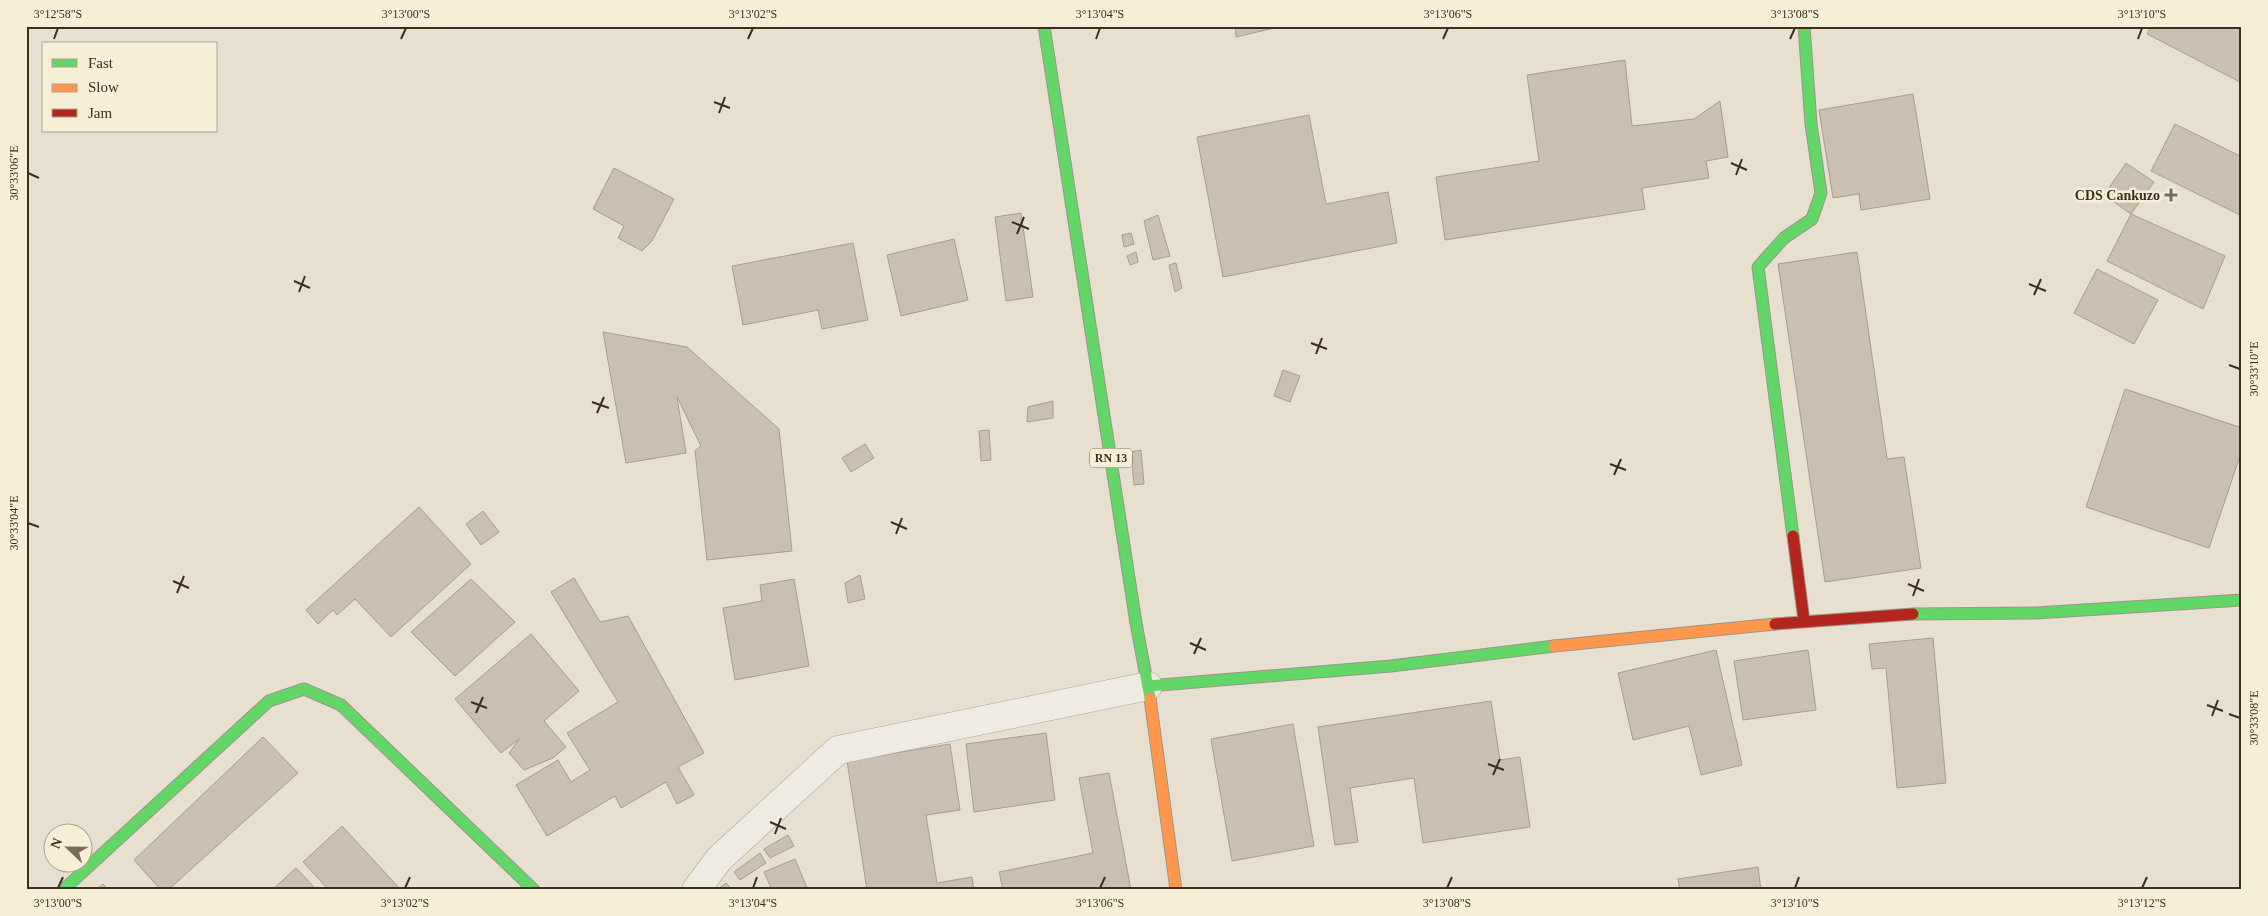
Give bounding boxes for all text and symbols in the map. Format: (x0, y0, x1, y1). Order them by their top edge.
text: 3°12'58"S (34, 7, 82, 21)
text: 3°13'00"S (382, 7, 430, 21)
text: 3°13'02"S (729, 7, 777, 21)
text: 3°13'04"S (1076, 7, 1124, 21)
text: 3°13'06"S (1424, 7, 1472, 21)
text: 3°13'08"S (1771, 7, 1819, 21)
text: 3°13'10"S (2118, 7, 2166, 21)
legend (42, 42, 218, 132)
text: Fast (88, 55, 114, 71)
text: Slow (88, 79, 119, 95)
text: Jam (88, 105, 112, 121)
text: 30°33'06"E (7, 145, 21, 201)
place label: CDS Cankuzo (2075, 188, 2160, 203)
marker: CDS Cankuzo (2164, 188, 2178, 202)
text: 30°33'10"E (2247, 341, 2261, 397)
road number: RN 13 (1090, 448, 1132, 468)
text: 30°33'04"E (7, 495, 21, 551)
text: 30°33'08"E (2247, 690, 2261, 746)
north arrow (42, 824, 92, 874)
text: N (48, 836, 65, 851)
text: 3°13'00"S (34, 896, 82, 910)
text: 3°13'02"S (381, 896, 429, 910)
text: 3°13'04"S (729, 896, 777, 910)
text: 3°13'06"S (1076, 896, 1124, 910)
text: 3°13'08"S (1423, 896, 1471, 910)
text: 3°13'10"S (1771, 896, 1819, 910)
text: 3°13'12"S (2118, 896, 2166, 910)

